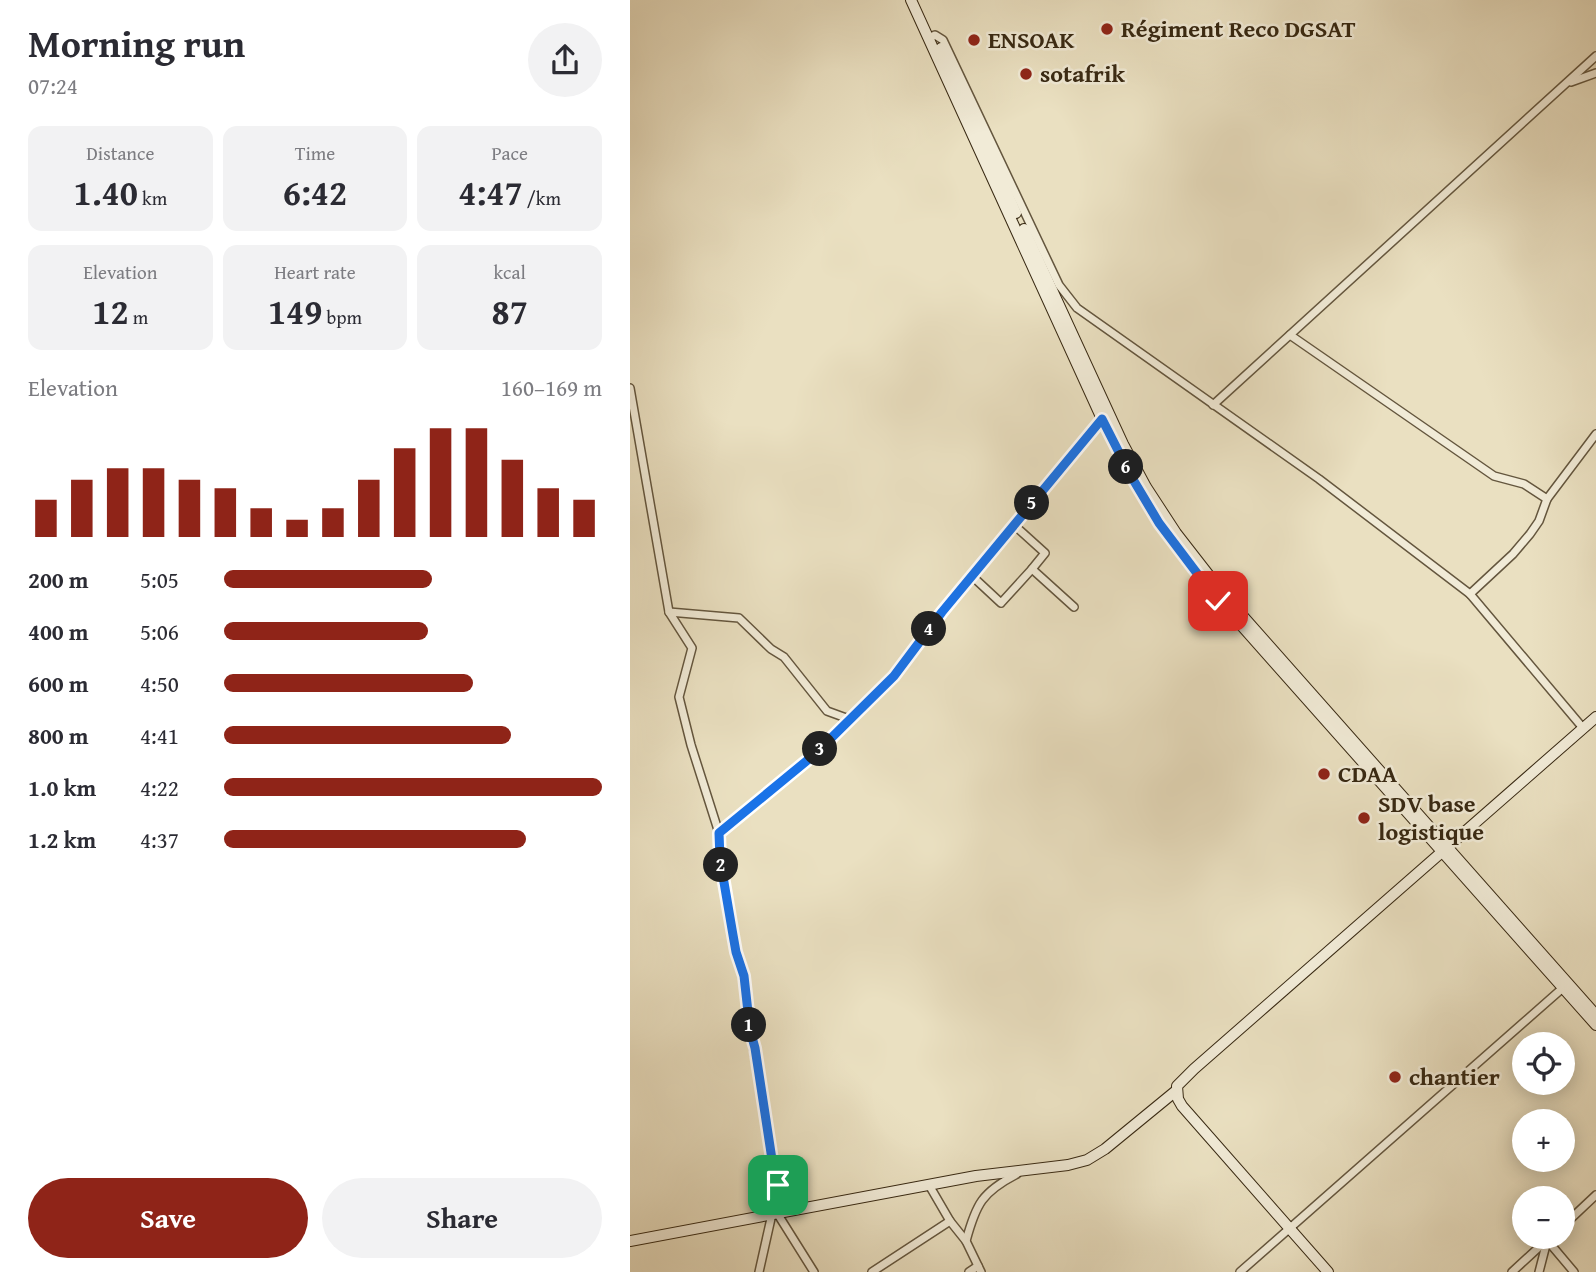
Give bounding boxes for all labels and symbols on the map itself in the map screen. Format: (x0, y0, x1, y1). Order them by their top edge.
place label: Régiment Reco DGSAT (1121, 11, 1356, 46)
marker: Régiment Reco DGSAT (1099, 21, 1115, 37)
place label: ENSOAK (988, 22, 1075, 57)
marker: ENSOAK (966, 32, 982, 48)
place label: sotafrik (1040, 56, 1125, 91)
marker: sotafrik (1018, 66, 1034, 82)
pin: 6 (1108, 449, 1144, 484)
pin: 5 (1014, 486, 1050, 520)
pin (1188, 571, 1248, 631)
pin: 4 (912, 612, 946, 646)
pin: 3 (802, 732, 838, 766)
place label: CDAA (1338, 756, 1398, 791)
marker: CDAA (1316, 766, 1332, 782)
place label: SDV base logistique (1378, 786, 1484, 849)
marker: SDV base logistique (1356, 810, 1372, 826)
pin: 2 (704, 848, 738, 882)
pin: 1 (732, 1007, 766, 1042)
place label: chantier (1409, 1059, 1500, 1094)
marker: chantier (1387, 1069, 1403, 1085)
pin (748, 1155, 808, 1215)

